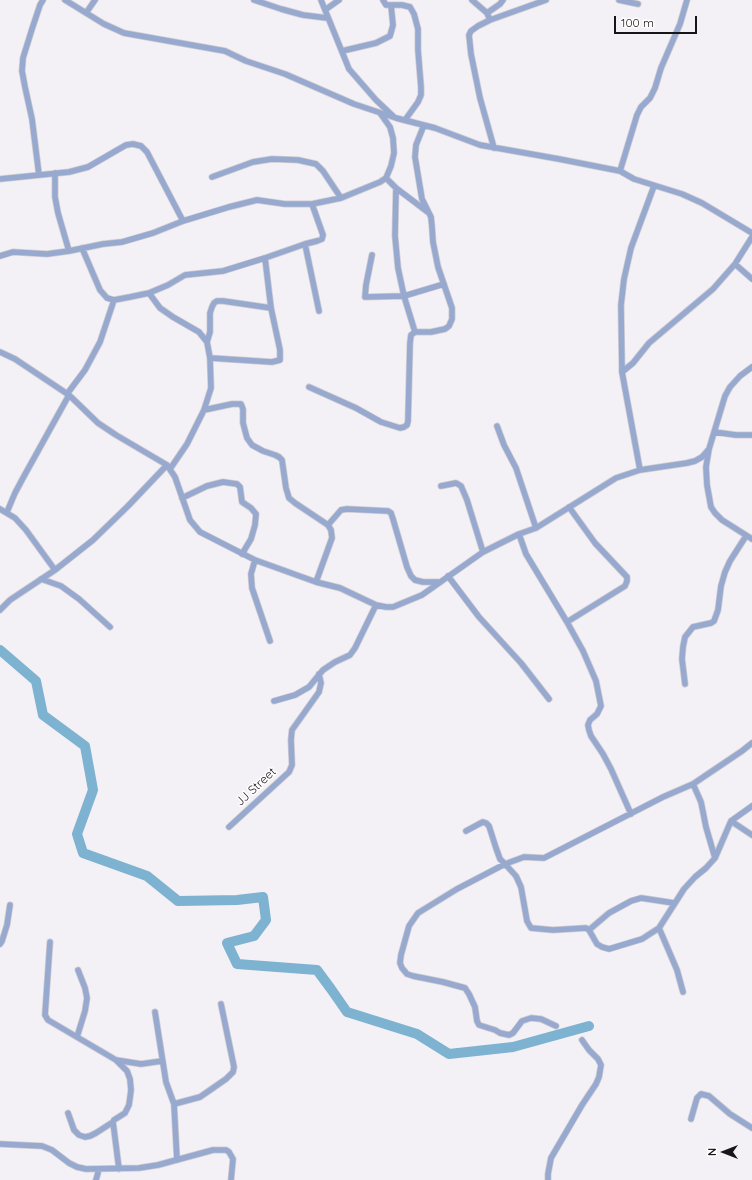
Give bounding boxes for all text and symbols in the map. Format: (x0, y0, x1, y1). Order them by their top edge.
scale bar (616, 8, 699, 34)
text: 100 m (621, 15, 654, 30)
street label: JJ Street (233, 765, 279, 809)
north arrow (704, 1132, 744, 1172)
text: N (705, 1148, 719, 1156)

